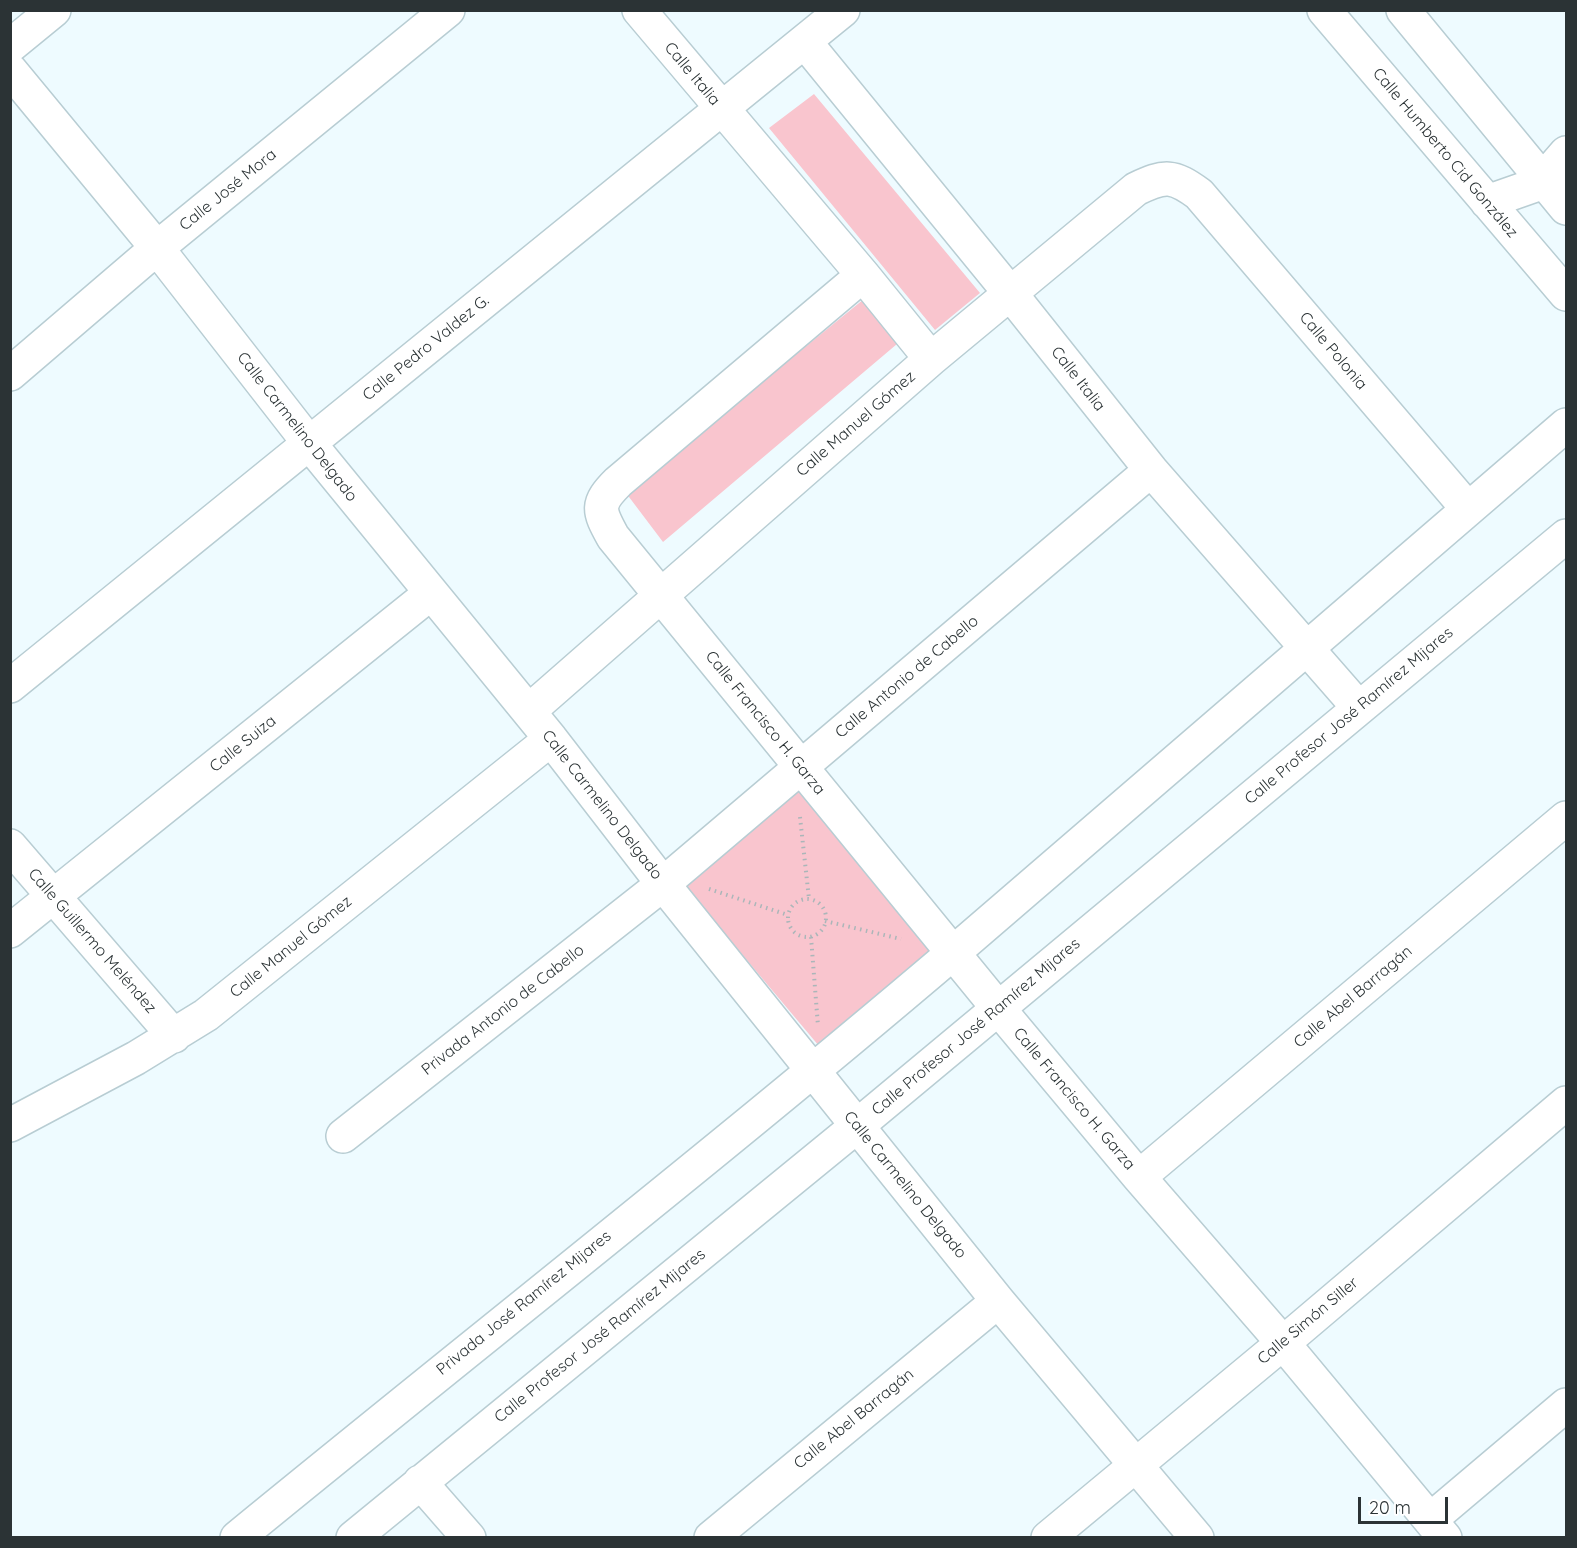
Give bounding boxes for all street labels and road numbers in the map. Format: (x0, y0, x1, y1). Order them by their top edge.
street label: Calle Italia (660, 38, 724, 110)
street label: Calle Humberto Cid González (1368, 64, 1522, 242)
street label: Calle José Mora (176, 145, 280, 235)
street label: Calle Pedro Valdez G. (359, 291, 493, 405)
street label: Calle Polonia (1295, 308, 1371, 394)
street label: Calle Italia (1047, 343, 1109, 415)
street label: Calle Carmelino Delgado (233, 349, 361, 505)
street label: Calle Manuel Gómez (793, 367, 919, 481)
street label: Calle Antonio de Cabello (832, 612, 982, 742)
street label: Calle Profesor José Ramírez Mijares (1241, 623, 1457, 809)
street label: Calle Francisco H. Garza (701, 647, 829, 799)
street label: Calle Suiza (206, 711, 280, 777)
street label: Calle Carmelino Delgado (538, 727, 666, 883)
street label: Calle Guillermo Meléndez (24, 865, 160, 1017)
street label: Calle Manuel Gómez (226, 892, 356, 1002)
street label: Calle Profesor José Ramírez Mijares (868, 934, 1084, 1120)
street label: Privada Antonio de Cabello (418, 941, 588, 1079)
street label: Calle Abel Barragán (1290, 942, 1416, 1052)
street label: Calle Francisco H. Garza (1009, 1024, 1139, 1174)
street label: Calle Carmelino Delgado (840, 1107, 970, 1263)
street label: Privada José Ramírez Mijares (433, 1227, 615, 1379)
street label: Calle Profesor José Ramírez Mijares (491, 1245, 709, 1427)
street label: Calle Simón Siller (1254, 1273, 1362, 1369)
street label: Calle Abel Barragán (790, 1365, 918, 1473)

